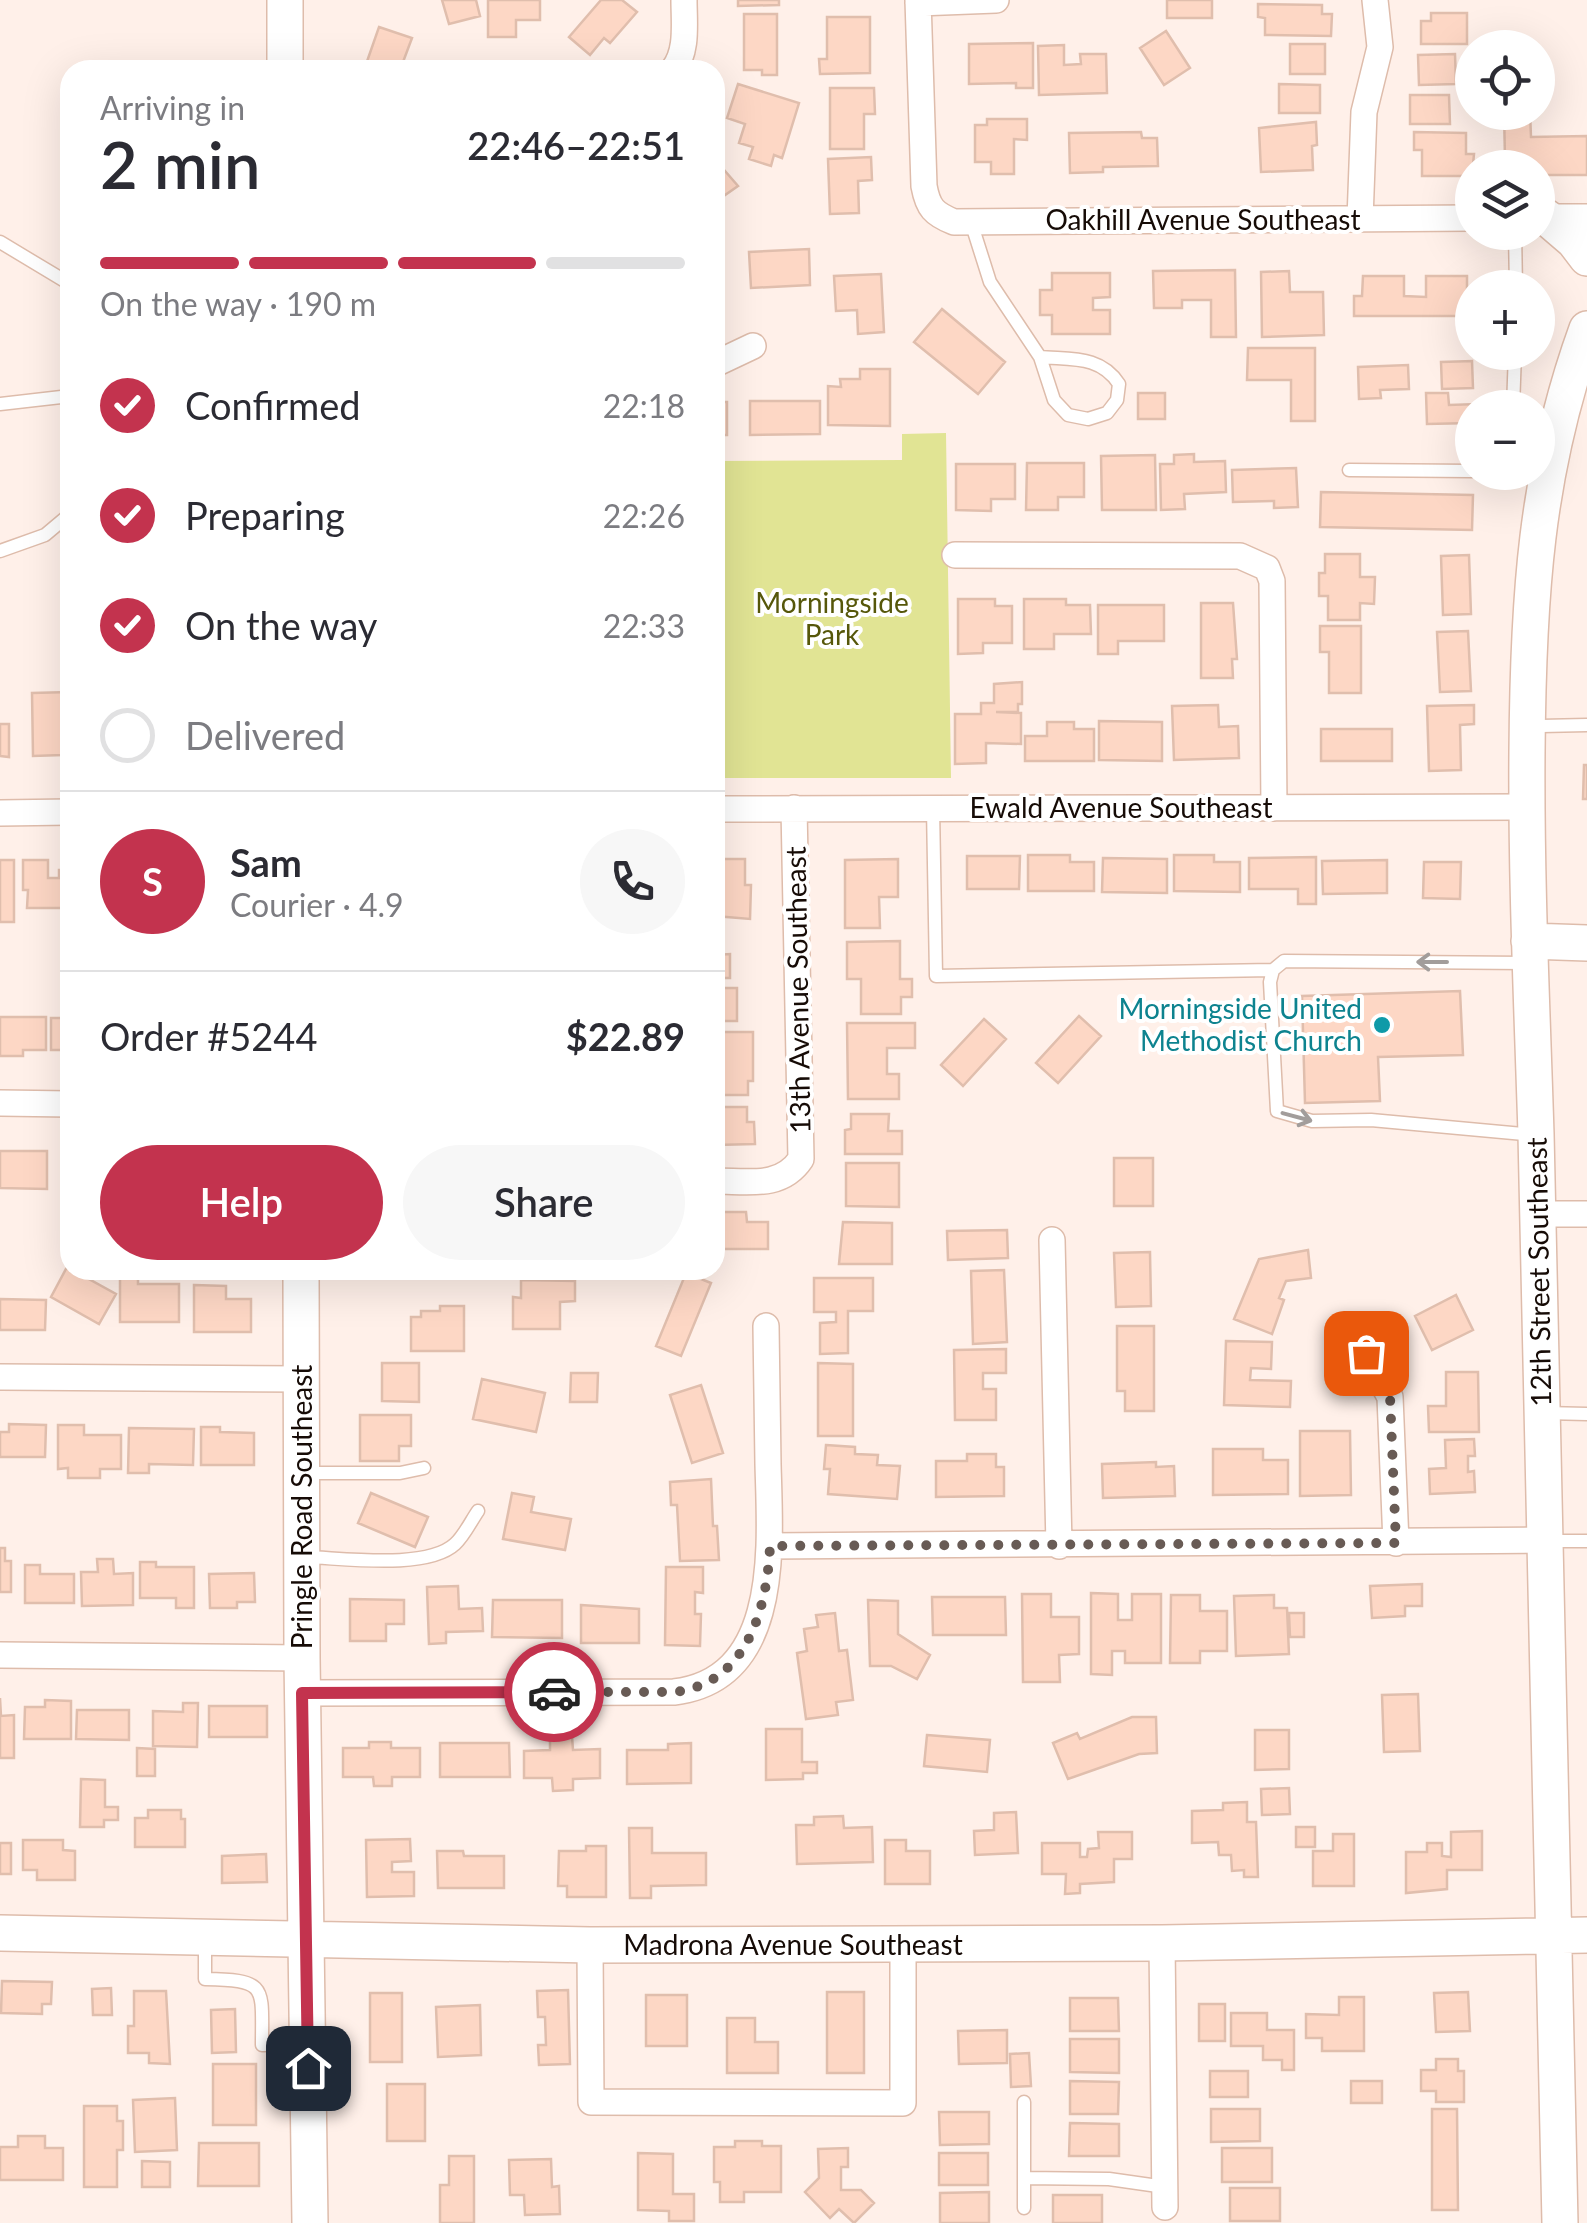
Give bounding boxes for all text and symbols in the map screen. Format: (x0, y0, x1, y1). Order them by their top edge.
map controls (1455, 30, 1555, 490)
button: locate (1455, 30, 1555, 130)
text: Arriving in (100, 88, 245, 127)
text: 22:46–22:51 (467, 122, 685, 168)
text: 2 min (100, 125, 260, 203)
button: layers (1455, 150, 1555, 250)
street label: Oakhill Avenue Southeast (1046, 202, 1360, 236)
button: + (1455, 270, 1555, 370)
text: On the way · 190 m (100, 284, 376, 323)
icon: check (100, 378, 155, 433)
text: Confirmed (185, 382, 361, 428)
text: 22:18 (603, 386, 685, 425)
button: − (1455, 390, 1555, 490)
icon: check (100, 488, 155, 543)
text: Preparing (185, 492, 345, 538)
text: 22:26 (603, 496, 685, 535)
park label: Morningside Park (755, 585, 909, 651)
icon: check (100, 598, 155, 653)
text: On the way (185, 602, 377, 648)
text: 22:33 (603, 606, 685, 645)
text: Delivered (185, 712, 345, 758)
street label: Ewald Avenue Southeast (970, 790, 1272, 824)
button: phone (580, 829, 685, 934)
text: Sam (230, 839, 302, 885)
street label: 13th Avenue Southeast (777, 846, 817, 1134)
text: S (142, 858, 163, 904)
text: Courier · 4.9 (230, 885, 404, 924)
one-way arrow (1417, 952, 1450, 972)
place label: Morningside United Methodist Church (1118, 991, 1362, 1057)
text: Order #5244 (100, 1013, 317, 1059)
text: $22.89 (566, 1013, 685, 1059)
marker: Morningside United Methodist Church (1371, 1014, 1393, 1036)
one-way arrow (1280, 1109, 1312, 1127)
street label: 12th Street Southeast (1519, 1137, 1557, 1407)
button: Help (100, 1145, 383, 1260)
button: Share (403, 1145, 685, 1260)
pin (1324, 1311, 1409, 1396)
icon: bag (1339, 1326, 1394, 1381)
street label: Pringle Road Southeast (284, 1365, 318, 1649)
courier (504, 1642, 604, 1742)
icon: car (527, 1665, 582, 1720)
street label: Madrona Avenue Southeast (623, 1927, 963, 1961)
pin (266, 2026, 351, 2111)
icon: home (281, 2041, 336, 2096)

